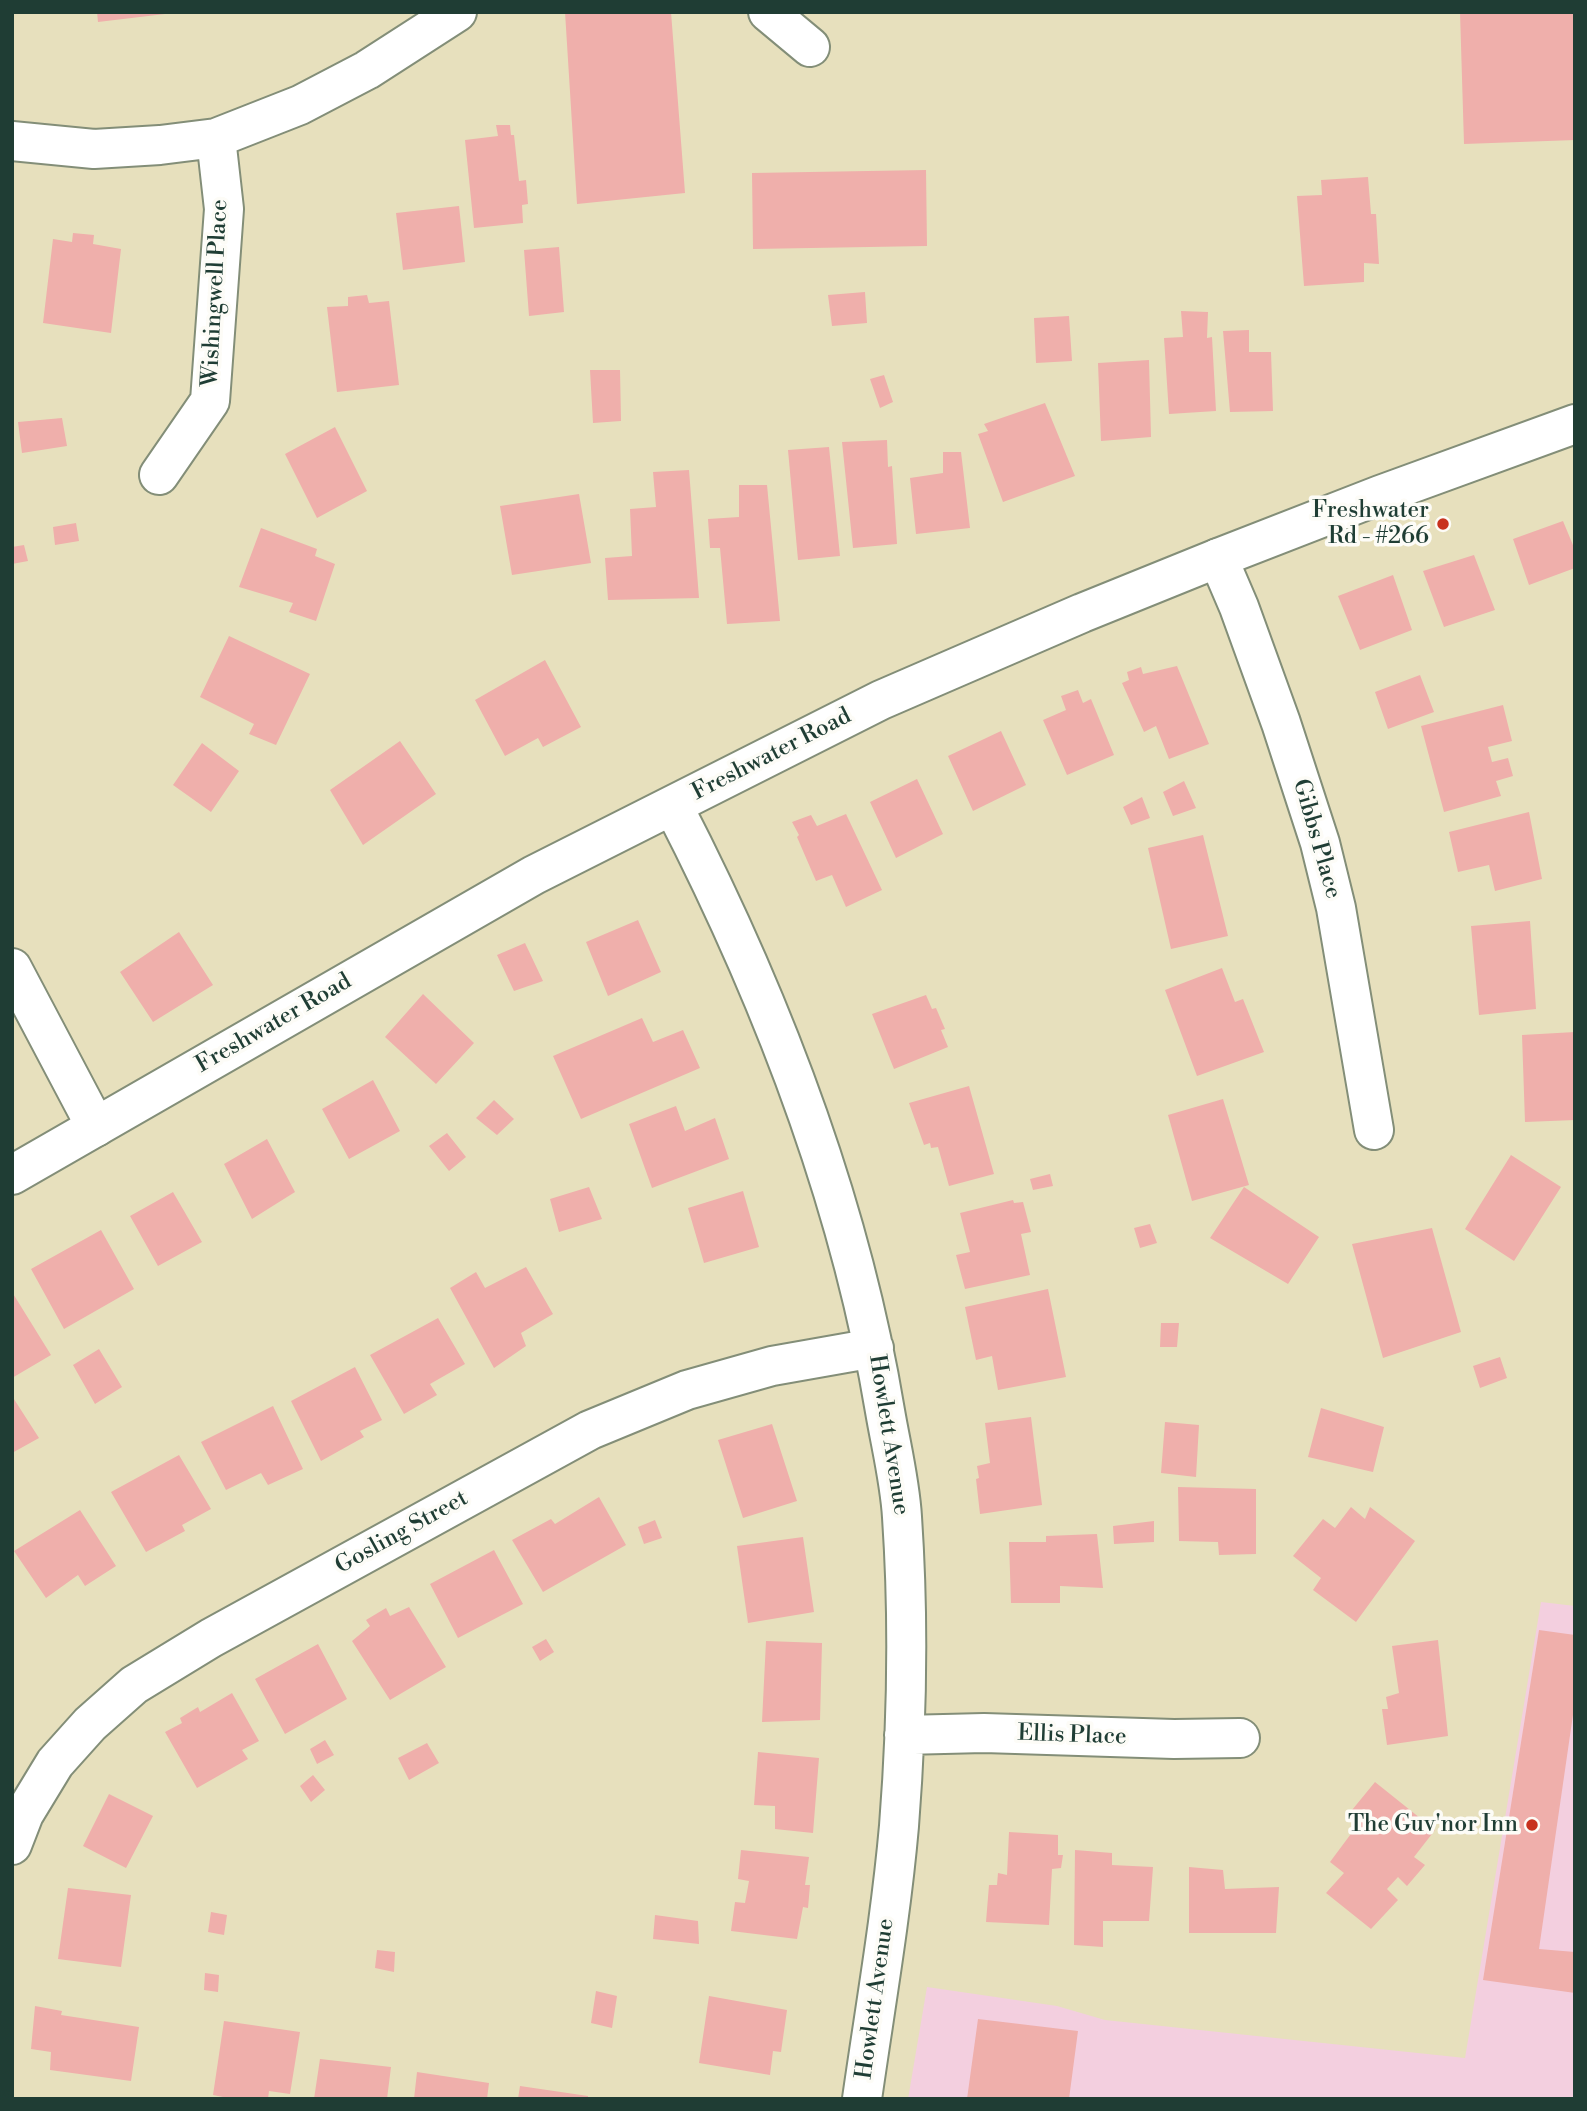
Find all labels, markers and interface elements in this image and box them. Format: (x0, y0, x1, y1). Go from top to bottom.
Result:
street label: Wishingwell Place (197, 199, 235, 387)
place label: Freshwater Rd - #266 (1312, 497, 1429, 551)
marker: Freshwater Rd - #266 (1435, 516, 1451, 532)
street label: Freshwater Road (688, 703, 856, 807)
street label: Gibbs Place (1286, 776, 1346, 902)
street label: Freshwater Road (191, 968, 357, 1080)
street label: Howlett Avenue (862, 1353, 914, 1517)
street label: Gosling Street (331, 1485, 473, 1581)
street label: Ellis Place (1017, 1720, 1127, 1752)
place label: The Guv'nor Inn (1348, 1811, 1518, 1839)
marker: The Guv'nor Inn (1524, 1817, 1540, 1833)
street label: Howlett Avenue (851, 1917, 901, 2081)

